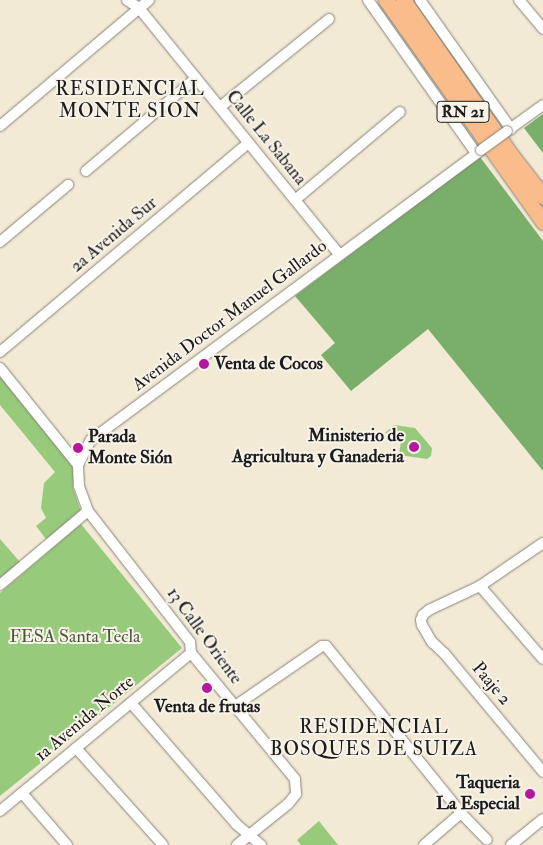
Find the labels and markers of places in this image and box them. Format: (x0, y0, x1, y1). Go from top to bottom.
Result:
place label: Venta de Cocos (214, 353, 323, 375)
marker: Venta de Cocos (198, 358, 210, 370)
place label: Ministerio de Agricultura y Ganaderia (232, 426, 404, 468)
place label: Parada Monte Sión (88, 427, 173, 469)
marker: Ministerio de Agricultura y Ganaderia (408, 441, 420, 453)
marker: Parada Monte Sión (72, 442, 84, 454)
marker: Venta de frutas (201, 682, 213, 694)
place label: Venta de frutas (154, 696, 260, 718)
place label: Taqueria La Especial (436, 773, 520, 816)
marker: Taqueria La Especial (524, 788, 536, 800)

